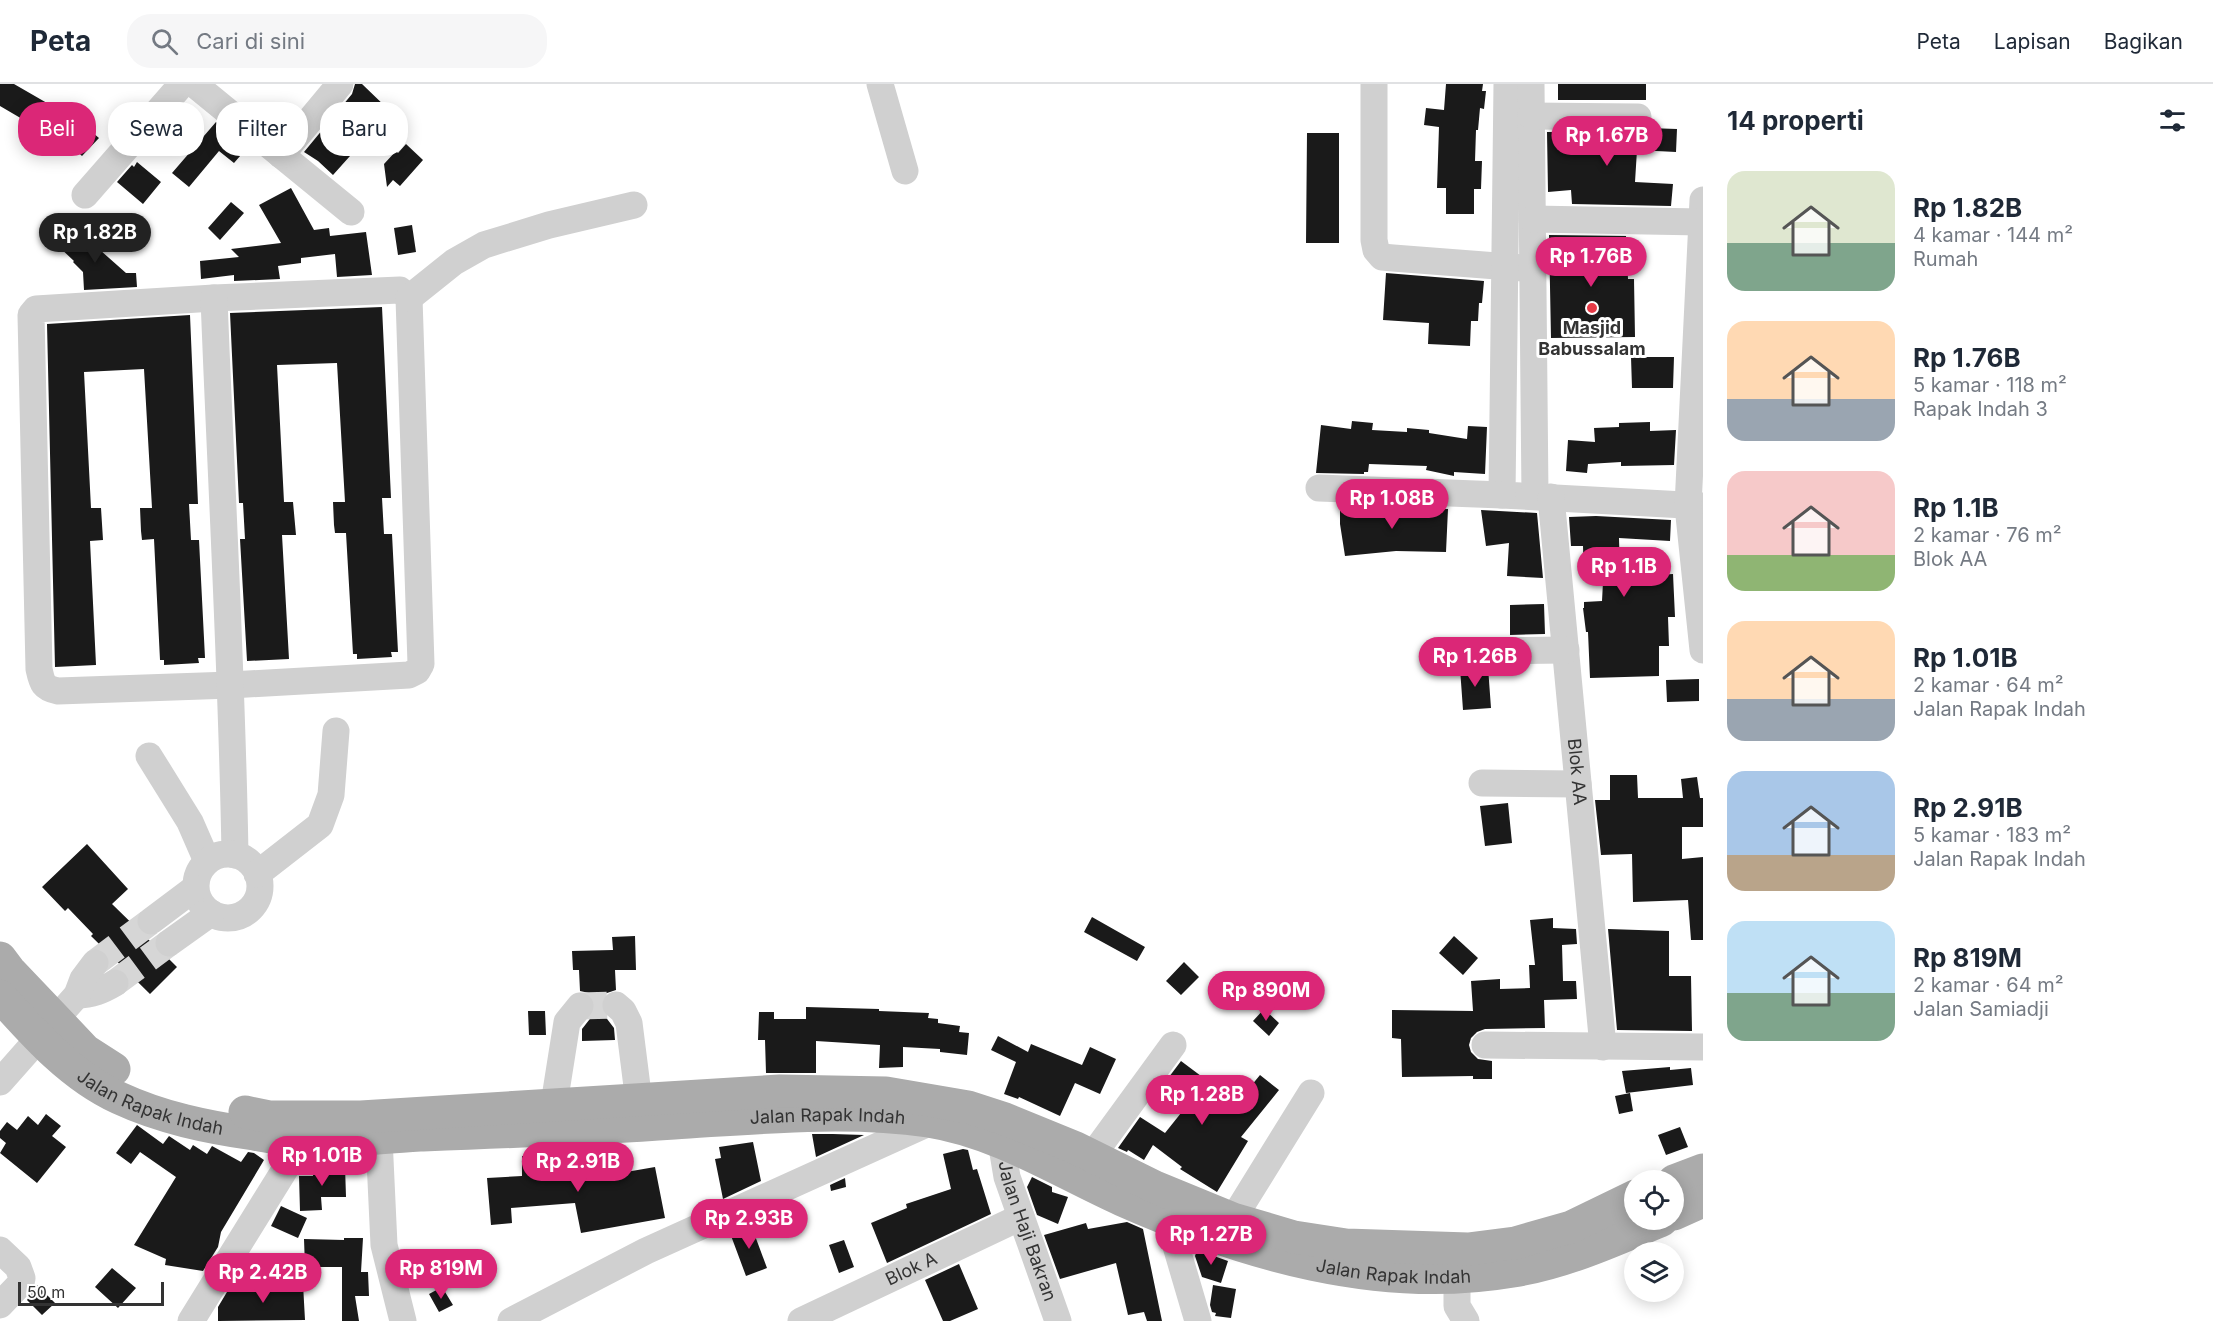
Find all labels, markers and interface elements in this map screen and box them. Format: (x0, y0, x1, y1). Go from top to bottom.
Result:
search box (127, 14, 547, 68)
text: Peta (30, 24, 91, 58)
icon: search (148, 25, 181, 58)
text: Cari di sini (196, 28, 305, 54)
text: Peta (1917, 29, 1961, 54)
text: Lapisan (1994, 29, 2071, 54)
text: Bagikan (2104, 29, 2183, 54)
chip: Beli (18, 102, 96, 156)
chip: Sewa (108, 102, 204, 156)
chip: Filter (216, 102, 308, 156)
chip: Baru (320, 102, 408, 156)
icon: filters (2156, 104, 2189, 137)
text: 14 properti (1727, 105, 1864, 136)
pin: Rp 1.67B (1545, 116, 1669, 167)
text: Rp 1.67B (1565, 123, 1649, 147)
text: Rp 1.82B (1913, 192, 2022, 223)
icon: home (1775, 195, 1847, 267)
pin: Rp 1.82B (33, 213, 157, 264)
text: Rp 1.82B (53, 220, 137, 244)
text: 4 kamar · 144 m² (1913, 223, 2073, 247)
pin: Rp 1.76B (1529, 237, 1653, 288)
text: Rp 1.76B (1550, 244, 1632, 268)
text: Rumah (1913, 247, 1978, 271)
marker: Masjid Babussalam (1585, 301, 1599, 315)
place label: Masjid Babussalam (1538, 317, 1646, 359)
text: Rp 1.76B (1913, 342, 2021, 373)
icon: home (1775, 345, 1847, 417)
text: 5 kamar · 118 m² (1913, 373, 2067, 397)
text: Rapak Indah 3 (1913, 397, 2048, 421)
pin: Rp 1.08B (1330, 479, 1454, 530)
text: Rp 1.08B (1350, 486, 1434, 510)
text: Rp 1.1B (1913, 492, 1999, 523)
icon: home (1775, 495, 1847, 567)
text: 2 kamar · 76 m² (1913, 523, 2062, 547)
pin: Rp 1.1B (1569, 547, 1679, 598)
text: Blok AA (1913, 547, 1987, 571)
text: Rp 1.1B (1591, 554, 1657, 578)
pin: Rp 1.26B (1413, 637, 1537, 688)
text: Rp 1.01B (1913, 642, 2018, 673)
text: Rp 1.26B (1433, 644, 1517, 668)
icon: home (1775, 645, 1847, 717)
text: 2 kamar · 64 m² (1913, 673, 2064, 697)
text: Jalan Rapak Indah (1913, 697, 2086, 721)
street label: Blok AA (1564, 737, 1591, 806)
text: Rp 2.91B (1913, 792, 2023, 823)
icon: home (1775, 795, 1847, 867)
text: 5 kamar · 183 m² (1913, 823, 2071, 847)
text: Jalan Rapak Indah (1913, 847, 2086, 871)
text: Rp 819M (1913, 942, 2022, 973)
icon: home (1775, 945, 1847, 1017)
pin: Rp 890M (1211, 971, 1321, 1022)
text: 2 kamar · 64 m² (1913, 973, 2064, 997)
text: Rp 890M (1222, 978, 1310, 1002)
text: Jalan Samiadji (1913, 997, 2049, 1021)
street label: Jalan Rapak Indah (73, 1065, 225, 1139)
pin: Rp 1.28B (1140, 1075, 1264, 1126)
text: Rp 1.28B (1160, 1082, 1244, 1106)
street label: Jalan Rapak Indah (749, 1104, 906, 1128)
pin: Rp 1.01B (260, 1136, 384, 1187)
pin: Rp 2.91B (516, 1142, 640, 1193)
text: Rp 1.01B (282, 1143, 362, 1167)
text: Rp 2.91B (536, 1149, 620, 1173)
street label: Jalan Haji Bakran (994, 1159, 1061, 1304)
map controls (1624, 1170, 1684, 1302)
button: locate (1624, 1170, 1684, 1230)
pin: Rp 2.93B (687, 1199, 811, 1250)
text: Rp 2.93B (705, 1206, 793, 1230)
pin: Rp 1.27B (1149, 1215, 1273, 1266)
text: Rp 1.27B (1169, 1222, 1253, 1246)
button: layers (1624, 1242, 1684, 1302)
street label: Blok A (882, 1247, 940, 1290)
pin: Rp 819M (386, 1249, 496, 1300)
pin: Rp 2.42B (201, 1253, 325, 1304)
street label: Jalan Rapak Indah (1314, 1254, 1472, 1288)
text: Rp 819M (399, 1256, 483, 1280)
text: Rp 2.42B (218, 1260, 308, 1284)
scale bar (18, 1279, 164, 1306)
text: 50 m (27, 1282, 65, 1302)

